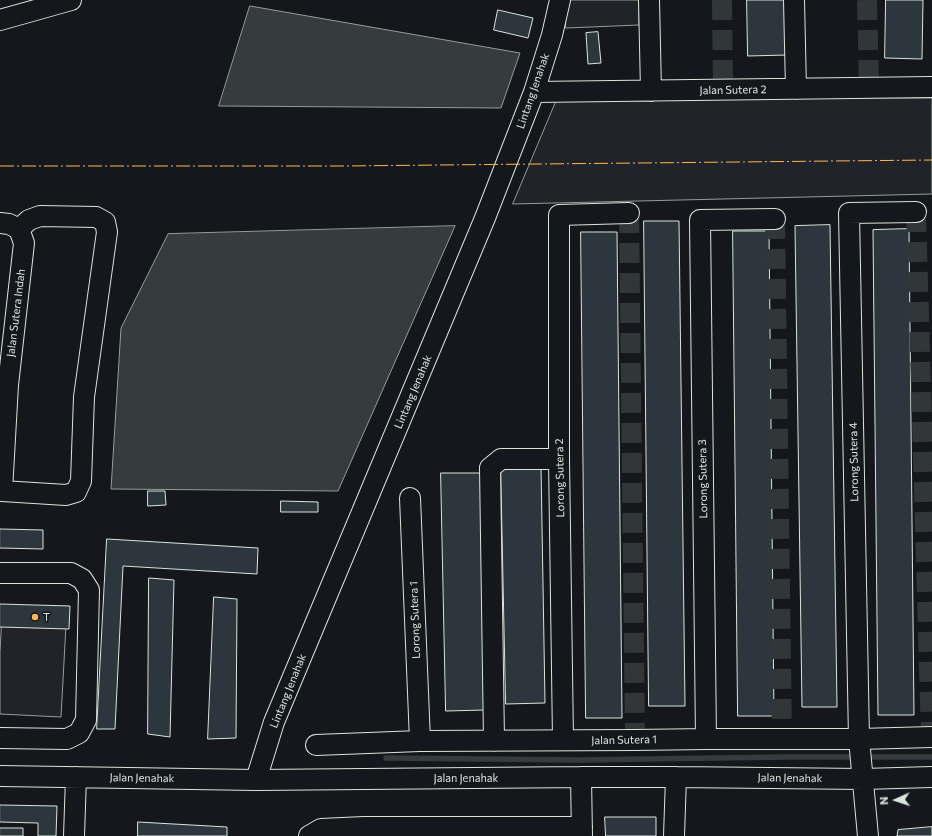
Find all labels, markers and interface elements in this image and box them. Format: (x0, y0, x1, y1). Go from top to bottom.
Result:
street label: Lintang Jenahak (514, 51, 552, 131)
street label: Jalan Sutera 2 (699, 83, 767, 97)
street label: Jalan Sutera Indah (4, 268, 28, 358)
street label: Lintang Jenahak (391, 353, 435, 431)
street label: Lorong Sutera 4 (847, 422, 861, 502)
street label: Lorong Sutera 2 (553, 438, 567, 518)
street label: Lorong Sutera 3 (696, 439, 710, 519)
street label: Lorong Sutera 1 (407, 581, 423, 659)
place label: T (43, 610, 50, 624)
marker: T (30, 612, 40, 622)
street label: Lintang Jenahak (267, 652, 309, 730)
street label: Jalan Sutera 1 (591, 733, 657, 747)
street label: Jalan Jenahak (109, 771, 175, 785)
street label: Jalan Jenahak (434, 771, 498, 785)
street label: Jalan Jenahak (757, 771, 823, 785)
north arrow (876, 780, 916, 820)
text: N (877, 796, 890, 805)

